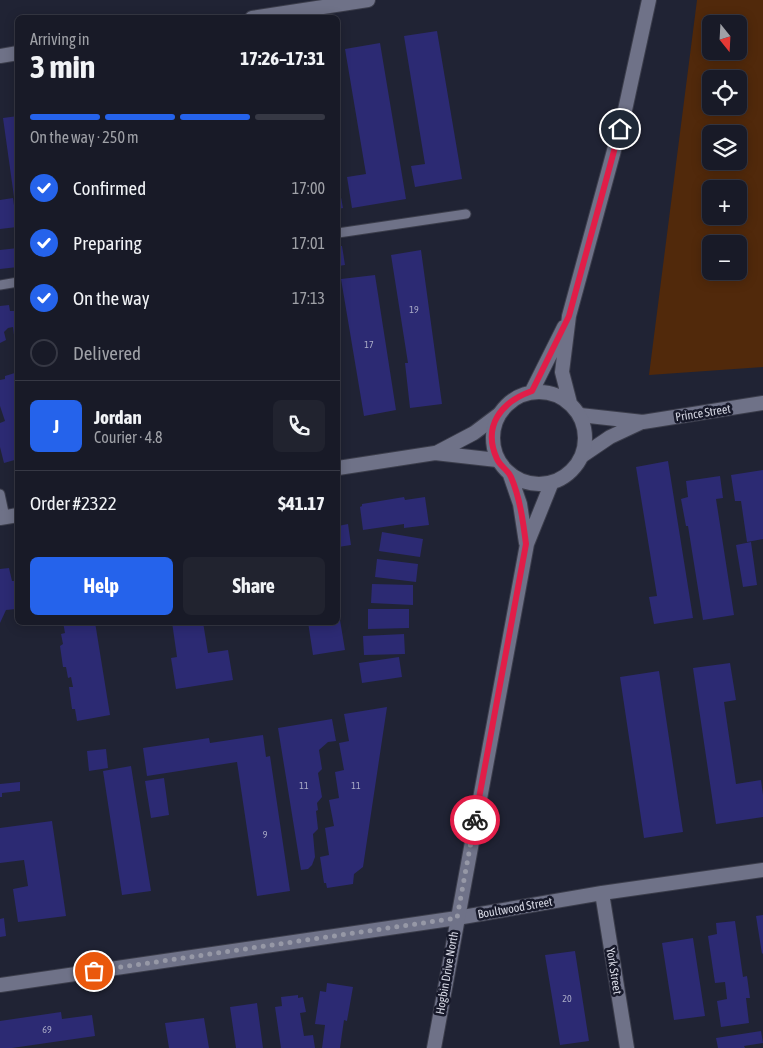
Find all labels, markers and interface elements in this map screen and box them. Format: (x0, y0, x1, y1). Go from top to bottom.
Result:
north arrow (702, 15, 748, 60)
map controls (702, 15, 747, 280)
text: Arriving in (30, 30, 90, 48)
text: 17:26–17:31 (240, 47, 325, 69)
text: 3 min (30, 48, 95, 85)
button: locate (702, 70, 747, 115)
pin (599, 108, 641, 150)
icon: home (606, 115, 634, 143)
button: layers (702, 125, 747, 170)
text: On the way · 250 m (30, 128, 139, 146)
icon: check (30, 174, 58, 202)
text: Confirmed (73, 177, 146, 199)
text: 17:00 (292, 179, 325, 197)
button: + (702, 180, 747, 225)
icon: check (30, 229, 58, 257)
text: Preparing (73, 232, 142, 254)
text: 17:01 (292, 234, 325, 252)
button: − (702, 235, 747, 280)
icon: check (30, 284, 58, 312)
text: On the way (73, 287, 150, 309)
text: 17:13 (292, 289, 325, 307)
house number: 19 (409, 304, 419, 315)
house number: 17 (364, 339, 374, 350)
text: Delivered (73, 342, 141, 364)
button: phone (273, 400, 325, 452)
street label: Prince Street (674, 402, 732, 424)
text: Jordan (94, 406, 142, 428)
text: J (53, 415, 59, 437)
text: Courier · 4.8 (94, 428, 163, 446)
text: Order #2322 (30, 492, 117, 514)
text: $41.17 (278, 492, 325, 514)
button: Help (30, 557, 173, 615)
button: Share (183, 557, 325, 615)
house number: 11 (299, 780, 309, 791)
house number: 11 (351, 780, 361, 791)
courier (450, 795, 500, 845)
icon: bike (461, 806, 489, 834)
house number: 9 (263, 829, 268, 840)
street label: Boultwood Street (476, 894, 554, 921)
street label: Hogbin Drive North (433, 930, 461, 1016)
street label: York Street (603, 947, 625, 996)
pin (73, 950, 115, 992)
icon: bag (80, 957, 108, 985)
house number: 20 (562, 993, 572, 1004)
house number: 69 (42, 1024, 52, 1035)

